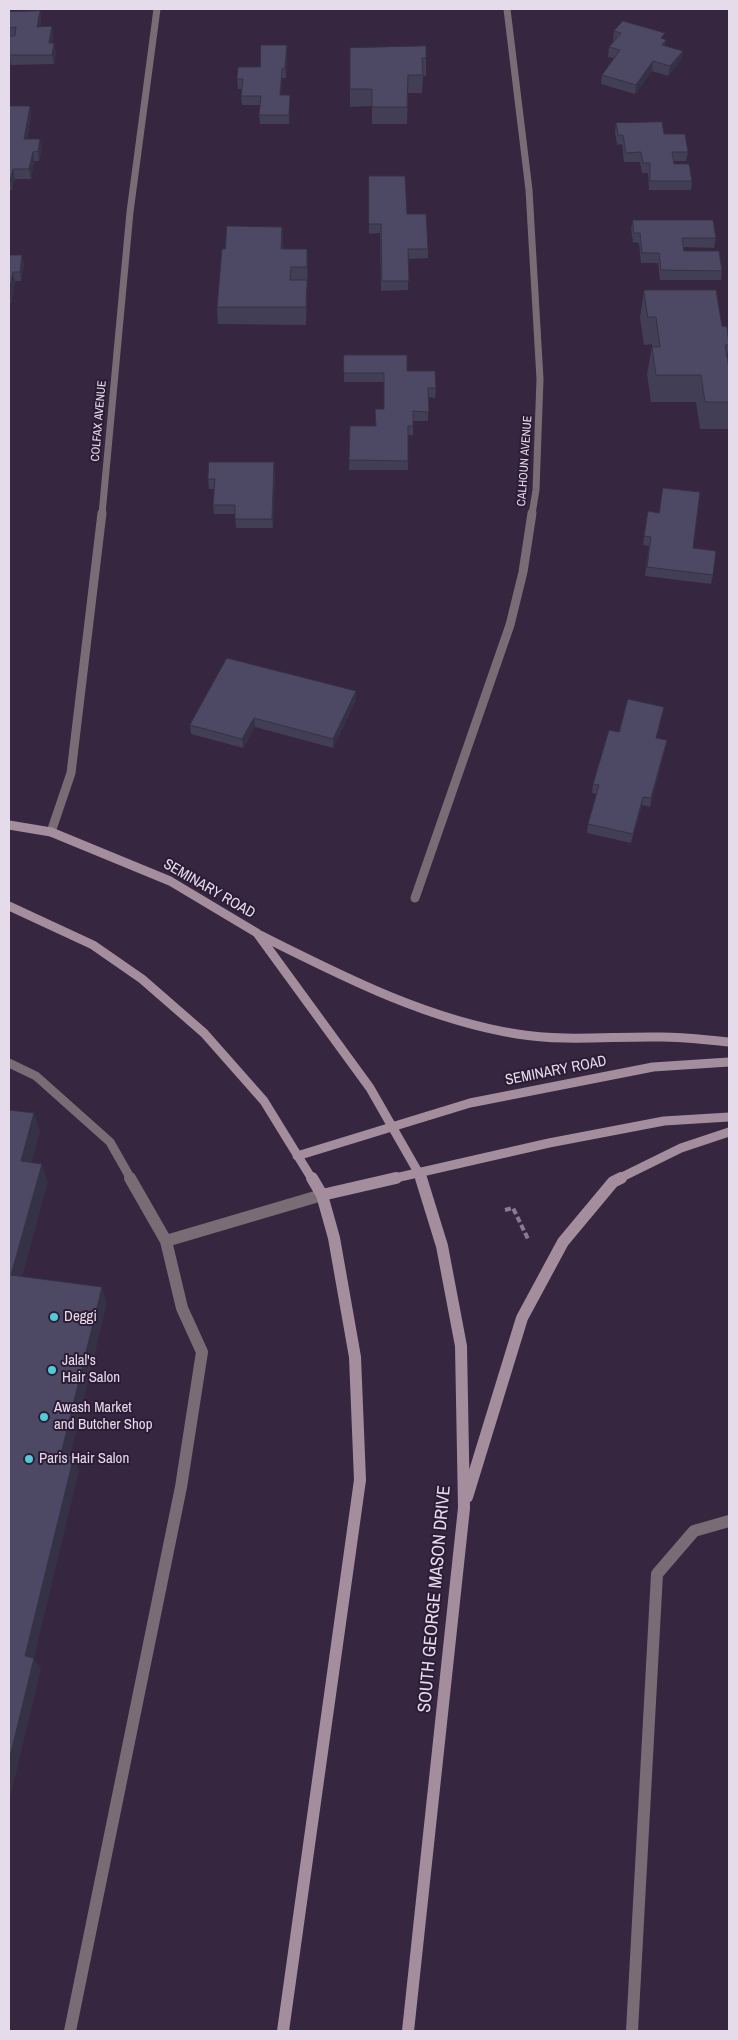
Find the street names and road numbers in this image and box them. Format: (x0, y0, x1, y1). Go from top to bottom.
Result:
street label: COLFAX AVENUE (88, 380, 110, 462)
street label: CALHOUN AVENUE (515, 415, 535, 507)
street label: SEMINARY ROAD (160, 855, 258, 923)
street label: SEMINARY ROAD (504, 1052, 608, 1090)
street label: SOUTH GEORGE MASON DRIVE (414, 1484, 456, 1714)

